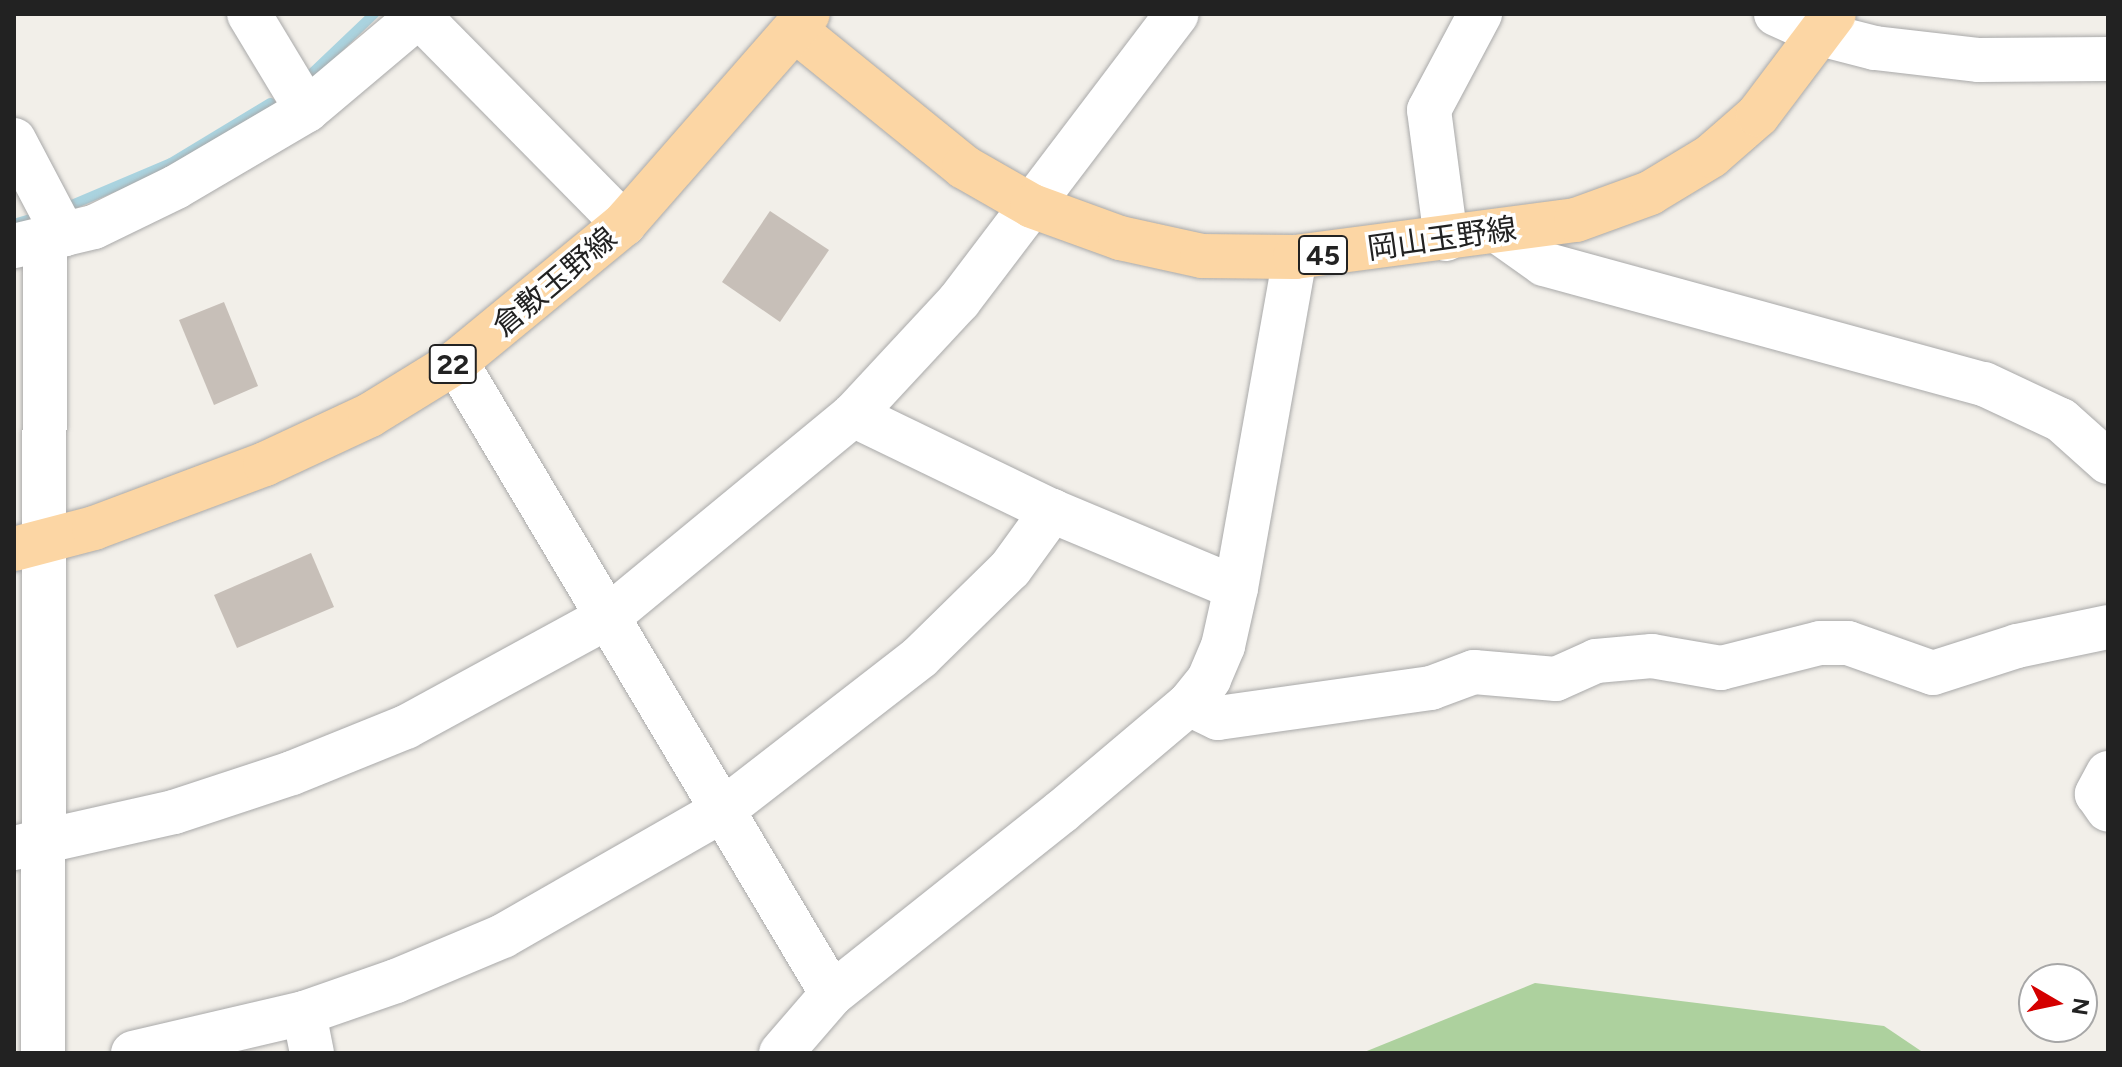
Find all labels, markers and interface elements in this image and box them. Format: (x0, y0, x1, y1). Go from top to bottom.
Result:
street label: 岡山玉野線 (1365, 211, 1519, 267)
street label: 倉敷玉野線 (486, 220, 624, 344)
road number: 45 (1297, 231, 1349, 279)
road number: 22 (427, 340, 479, 388)
north arrow (2018, 963, 2098, 1043)
text: N (2066, 996, 2095, 1017)

